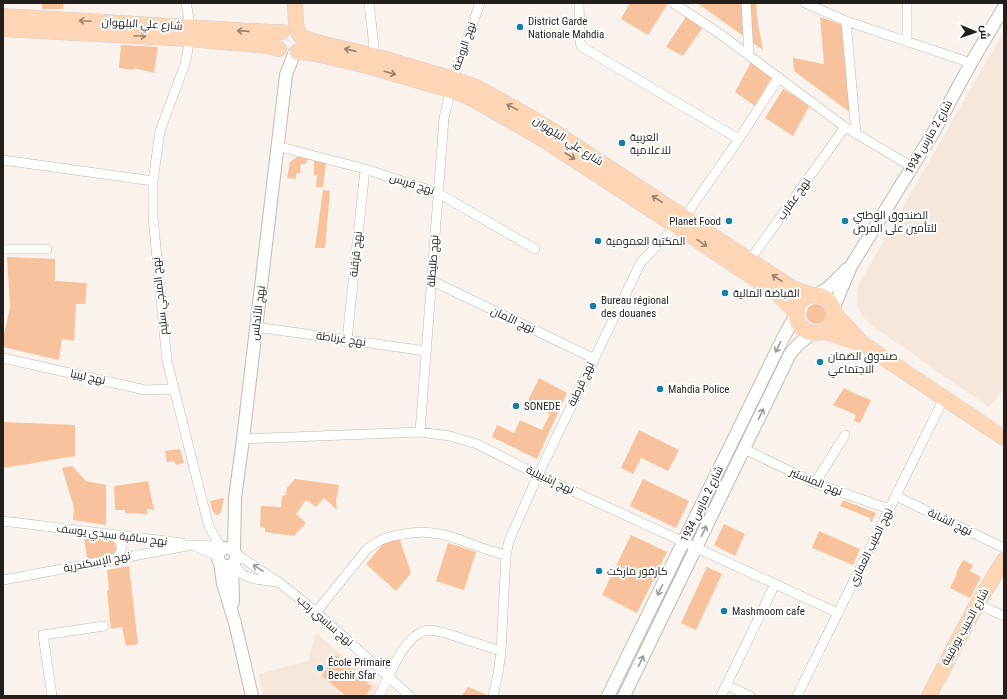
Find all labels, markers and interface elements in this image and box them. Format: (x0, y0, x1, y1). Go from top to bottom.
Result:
north arrow (955, 12, 995, 52)
street label: شارع علي البلهوان (101, 15, 183, 35)
place label: District Garde Nationale Mahdia (528, 15, 604, 41)
one-way arrow (79, 17, 92, 24)
street label: نهج الروضة (450, 20, 479, 72)
marker: District Garde Nationale Mahdia (515, 22, 525, 32)
text: ش (978, 25, 991, 40)
one-way arrow (237, 27, 250, 34)
one-way arrow (133, 33, 146, 40)
one-way arrow (344, 46, 357, 54)
one-way arrow (383, 70, 396, 77)
street label: شارع 2 مارس 1934 (903, 98, 956, 177)
one-way arrow (506, 102, 518, 110)
street label: شارع علي البلهوان (529, 114, 605, 170)
place label: العربية للاعلامية (630, 131, 671, 157)
marker: العربية للاعلامية (617, 138, 627, 148)
one-way arrow (564, 152, 575, 160)
street label: نهج قربس (388, 171, 436, 198)
street label: نهج عقارب (775, 176, 814, 223)
one-way arrow (651, 195, 662, 203)
place label: الصندوق الوطني للتأمين على المرض (853, 209, 937, 235)
place label: Planet Food (669, 215, 721, 228)
marker: Planet Food (724, 216, 734, 226)
marker: الصندوق الوطني للتأمين على المرض (840, 216, 850, 226)
street label: نهج قرقنة (347, 230, 366, 278)
street label: نهج طليطلة (425, 234, 442, 288)
place label: المكتبة العمومية (606, 235, 685, 248)
marker: المكتبة العمومية (593, 236, 603, 246)
one-way arrow (696, 239, 707, 248)
street label: نهج المنجي سليم (149, 256, 173, 336)
one-way arrow (772, 274, 783, 282)
street label: نهج الأندلس (248, 285, 269, 341)
place label: القباضة المالية (733, 287, 800, 300)
marker: القباضة المالية (720, 288, 730, 298)
place label: Bureau régional des douanes (601, 294, 669, 320)
marker: Bureau régional des douanes (588, 301, 598, 311)
street label: نهج الأمان (488, 304, 537, 337)
street label: نهج غرناطة (315, 329, 367, 350)
one-way arrow (774, 341, 781, 353)
place label: صندوق الضمان الاجتماعي (828, 350, 898, 378)
marker: صندوق الضمان الاجتماعي (815, 357, 825, 367)
street label: نهج قرطبة (565, 360, 598, 409)
street label: نهج ليبيا (69, 367, 107, 388)
place label: Mahdia Police (668, 383, 730, 396)
marker: Mahdia Police (655, 384, 665, 394)
place label: SONEDE (524, 400, 561, 413)
marker: SONEDE (511, 401, 521, 411)
one-way arrow (758, 409, 765, 421)
street label: نهج إشبيلية (524, 463, 576, 498)
street label: شارع 2 مارس 1934 (678, 464, 727, 544)
street label: نهج المنستير (787, 465, 844, 499)
street label: نهج الطيب العماري (847, 506, 897, 589)
street label: نهج الشابة (925, 506, 974, 539)
street label: نهج ساقية سيدي يوسف (56, 522, 168, 550)
one-way arrow (701, 526, 708, 538)
street label: نهج الإسكندرية (62, 549, 132, 576)
one-way arrow (253, 564, 264, 572)
place label: كارفور ماركت (607, 565, 668, 578)
marker: كارفور ماركت (594, 566, 604, 576)
one-way arrow (656, 583, 663, 595)
street label: شارع الحبيب بورقيبة (938, 586, 992, 668)
street label: نهج ساسي رجب (294, 593, 356, 650)
place label: Mashmoom cafe (732, 605, 805, 618)
marker: Mashmoom cafe (719, 606, 729, 616)
one-way arrow (638, 655, 645, 667)
place label: École Primaire Bechir Sfar (328, 656, 391, 682)
marker: École Primaire Bechir Sfar (315, 663, 325, 673)

